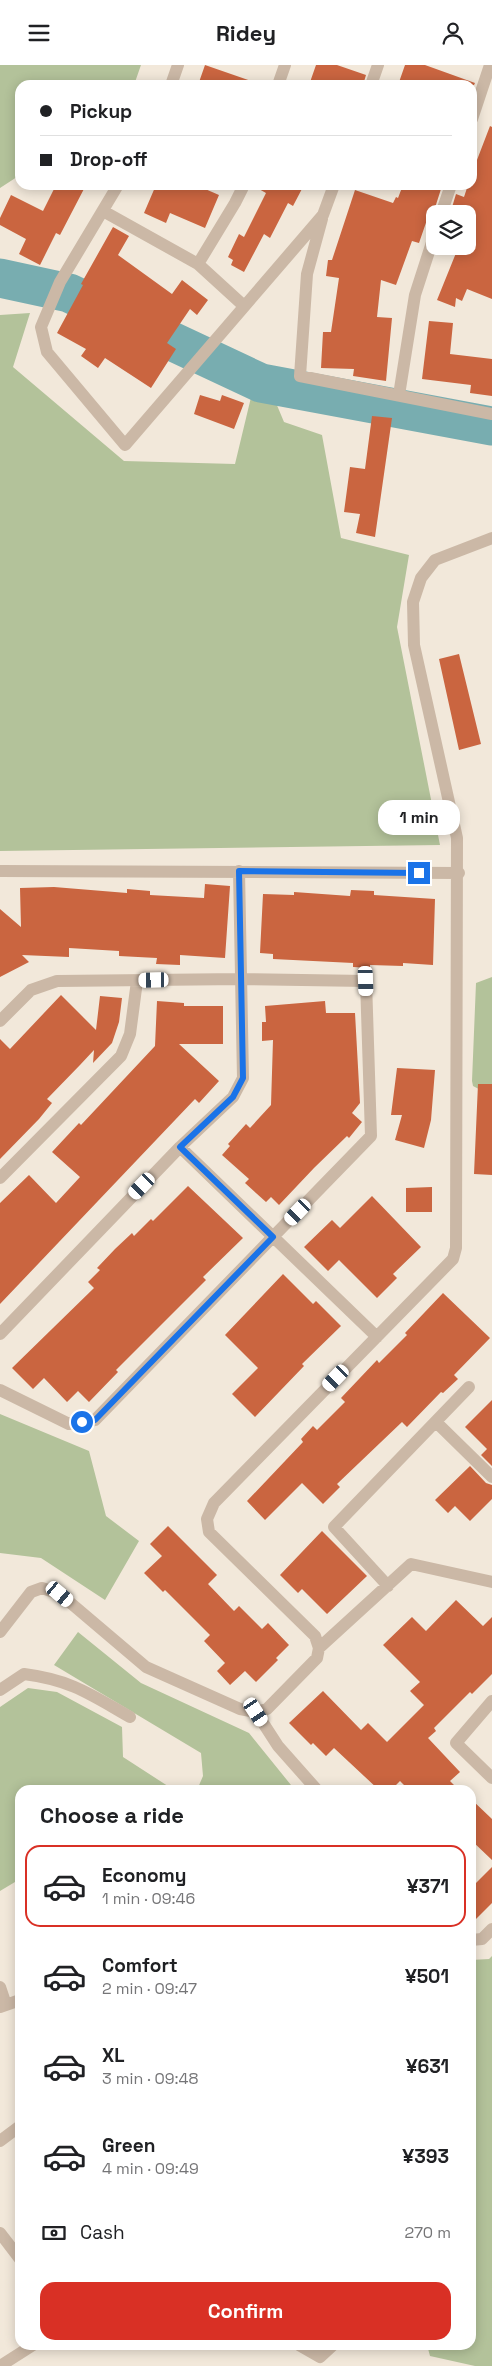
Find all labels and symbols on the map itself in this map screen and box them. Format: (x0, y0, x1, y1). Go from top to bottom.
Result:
callout: 1 min (378, 801, 460, 835)
route end (408, 862, 430, 884)
car (357, 966, 374, 996)
car (138, 972, 169, 988)
car (126, 1170, 157, 1202)
car (282, 1196, 313, 1228)
car (320, 1362, 351, 1394)
route start (71, 1411, 93, 1433)
car (43, 1579, 76, 1609)
car (241, 1695, 270, 1729)

